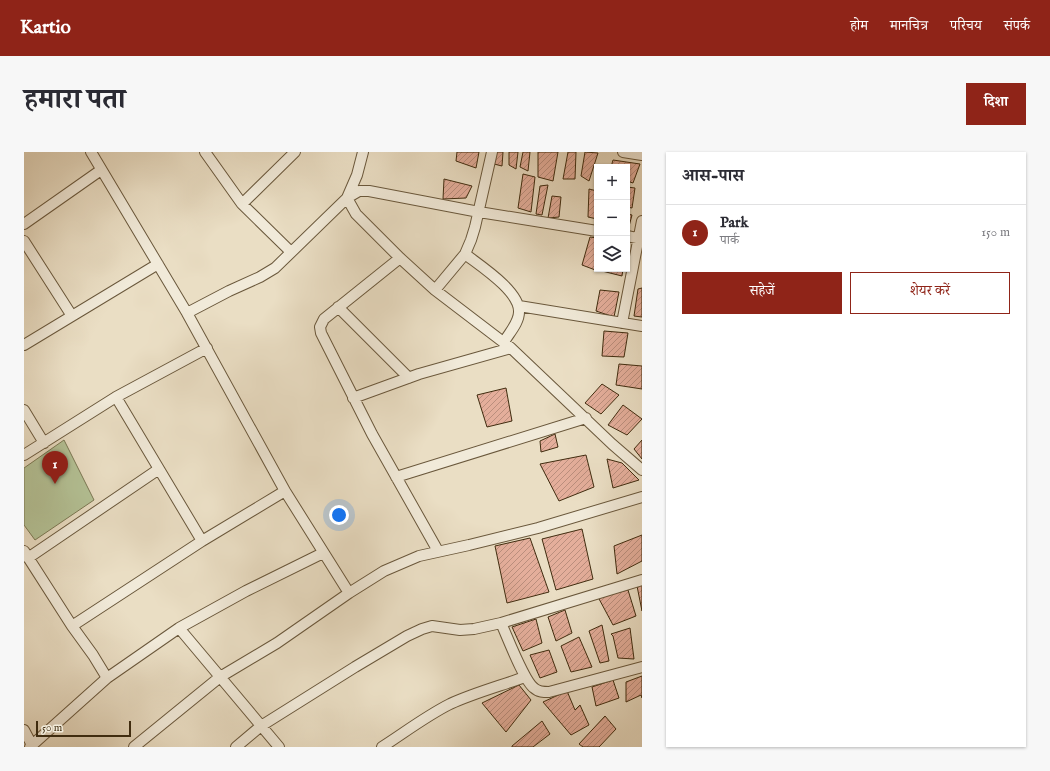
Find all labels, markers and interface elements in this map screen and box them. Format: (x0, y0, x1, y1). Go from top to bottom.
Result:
text: Kartio (20, 16, 71, 40)
text: होम (850, 17, 868, 35)
text: मानचित्र (890, 17, 928, 35)
text: परिचय (950, 17, 982, 35)
text: संपर्क (1004, 17, 1030, 35)
text: हमारा पता (24, 83, 125, 118)
button: दिशा (966, 83, 1026, 125)
map controls (594, 164, 630, 272)
button: + (594, 164, 630, 200)
text: आस-पास (682, 166, 744, 187)
button: − (594, 200, 630, 236)
text: Park (720, 213, 749, 232)
text: 1 (693, 224, 697, 241)
text: 150 m (981, 224, 1010, 241)
text: पार्क (720, 232, 739, 249)
button: layers (594, 236, 630, 272)
button: सहेजें (682, 272, 842, 314)
button: शेयर करें (850, 272, 1010, 314)
pin: 1 (42, 451, 68, 484)
your location (329, 505, 349, 525)
scale bar (36, 719, 131, 738)
text: 50 m (42, 721, 62, 735)

